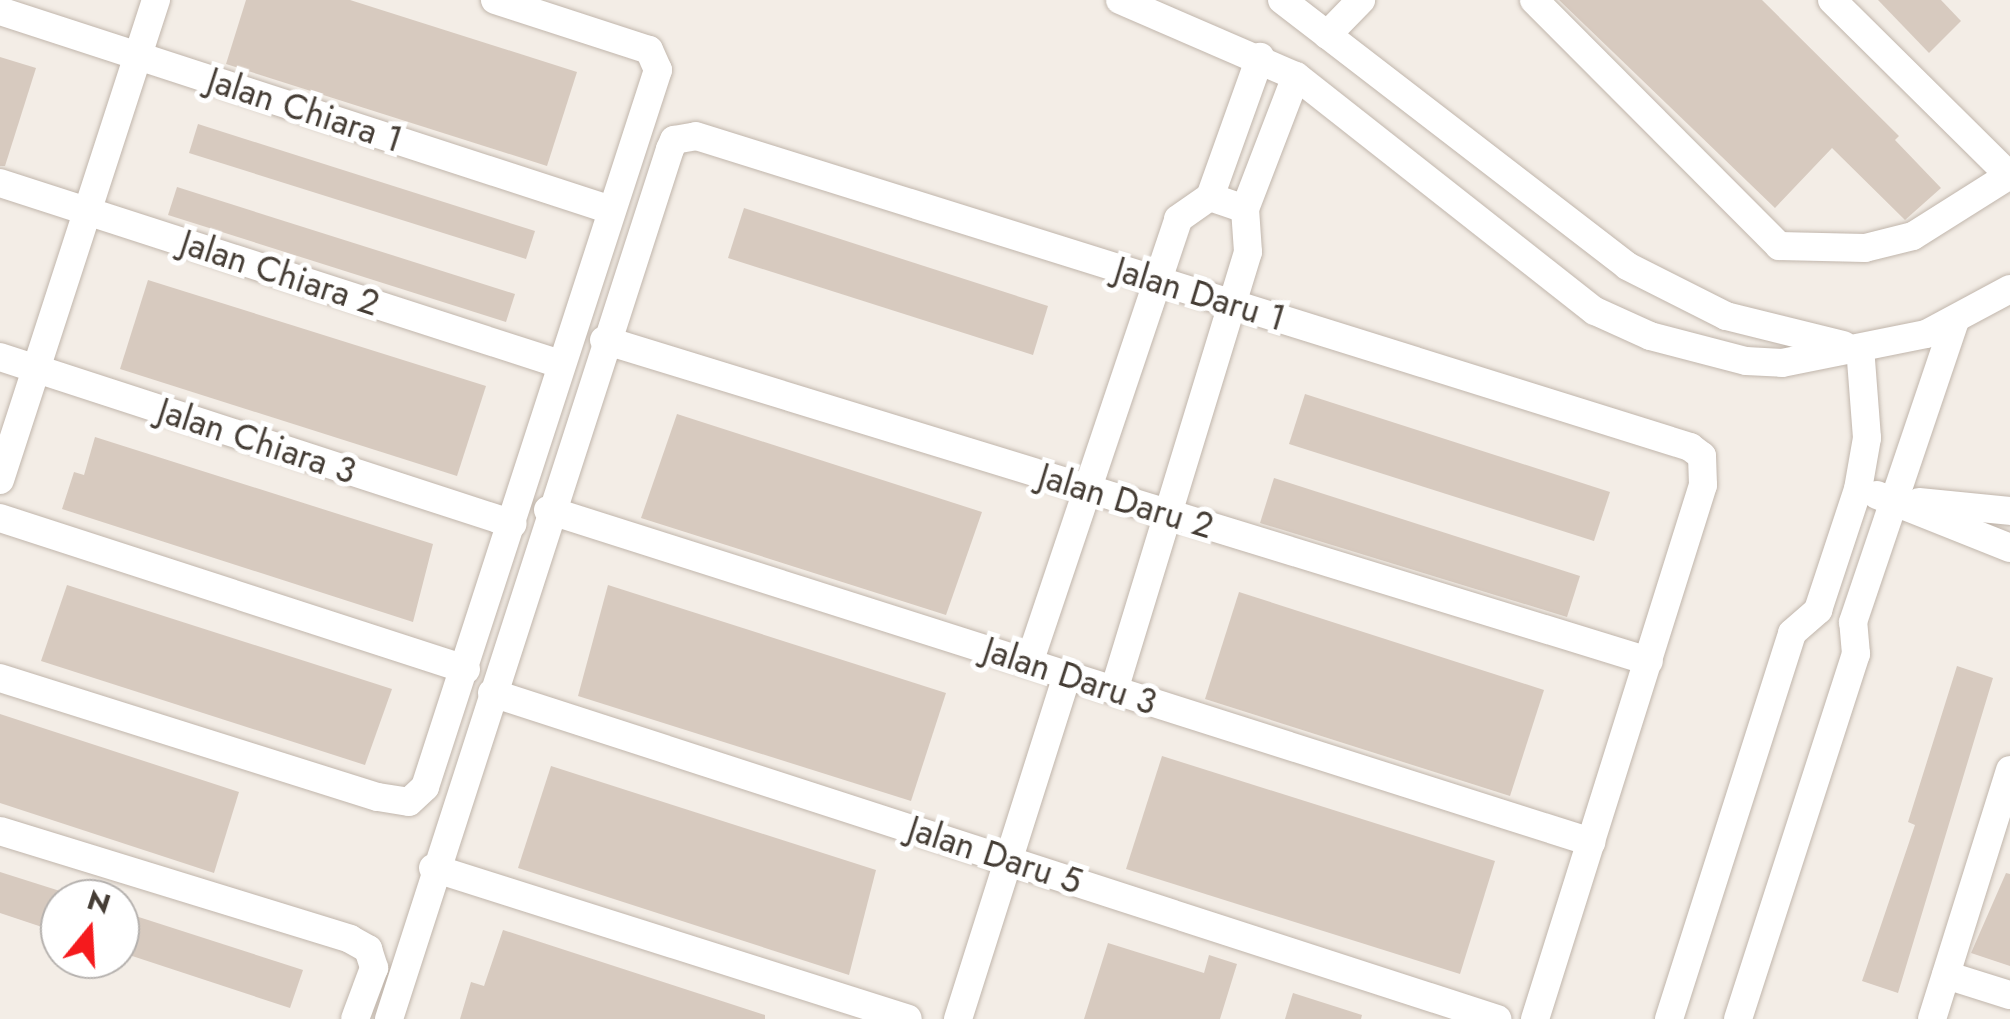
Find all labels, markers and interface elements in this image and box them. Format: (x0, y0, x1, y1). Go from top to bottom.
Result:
street label: Jalan Chiara 1 (202, 59, 408, 161)
street label: Jalan Chiara 2 (175, 221, 385, 325)
street label: Jalan Daru 1 (1110, 248, 1290, 340)
street label: Jalan Chiara 3 (153, 389, 361, 493)
street label: Jalan Daru 2 (1034, 455, 1218, 547)
street label: Jalan Daru 3 (978, 628, 1162, 724)
street label: Jalan Daru 5 (903, 807, 1087, 903)
north arrow (40, 879, 140, 979)
text: N (82, 879, 116, 925)

